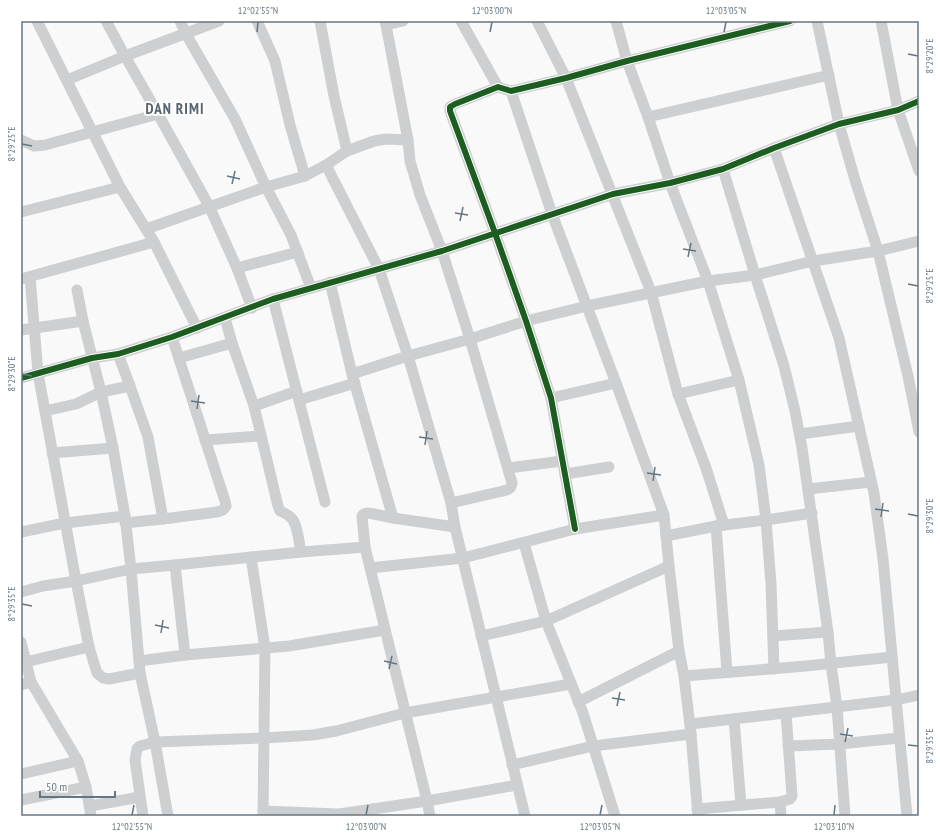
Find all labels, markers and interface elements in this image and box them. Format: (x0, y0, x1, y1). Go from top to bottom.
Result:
text: 12°02'55"N (238, 4, 278, 17)
text: 12°03'00"N (472, 4, 512, 17)
text: 12°03'05"N (706, 4, 746, 17)
text: 8°29'20"E (923, 39, 936, 73)
district label: DAN RIMI (146, 99, 204, 118)
text: 8°29'25"E (5, 127, 18, 161)
text: 8°29'25"E (923, 269, 936, 303)
text: 8°29'30"E (5, 357, 18, 391)
text: 8°29'30"E (923, 499, 936, 533)
text: 8°29'35"E (5, 587, 18, 621)
text: 8°29'35"E (923, 729, 936, 763)
scale bar (40, 773, 115, 799)
text: 50 m (46, 779, 67, 794)
text: 12°02'55"N (112, 820, 152, 833)
text: 12°03'00"N (346, 820, 386, 833)
text: 12°03'05"N (580, 820, 620, 833)
text: 12°03'10"N (814, 820, 854, 833)

